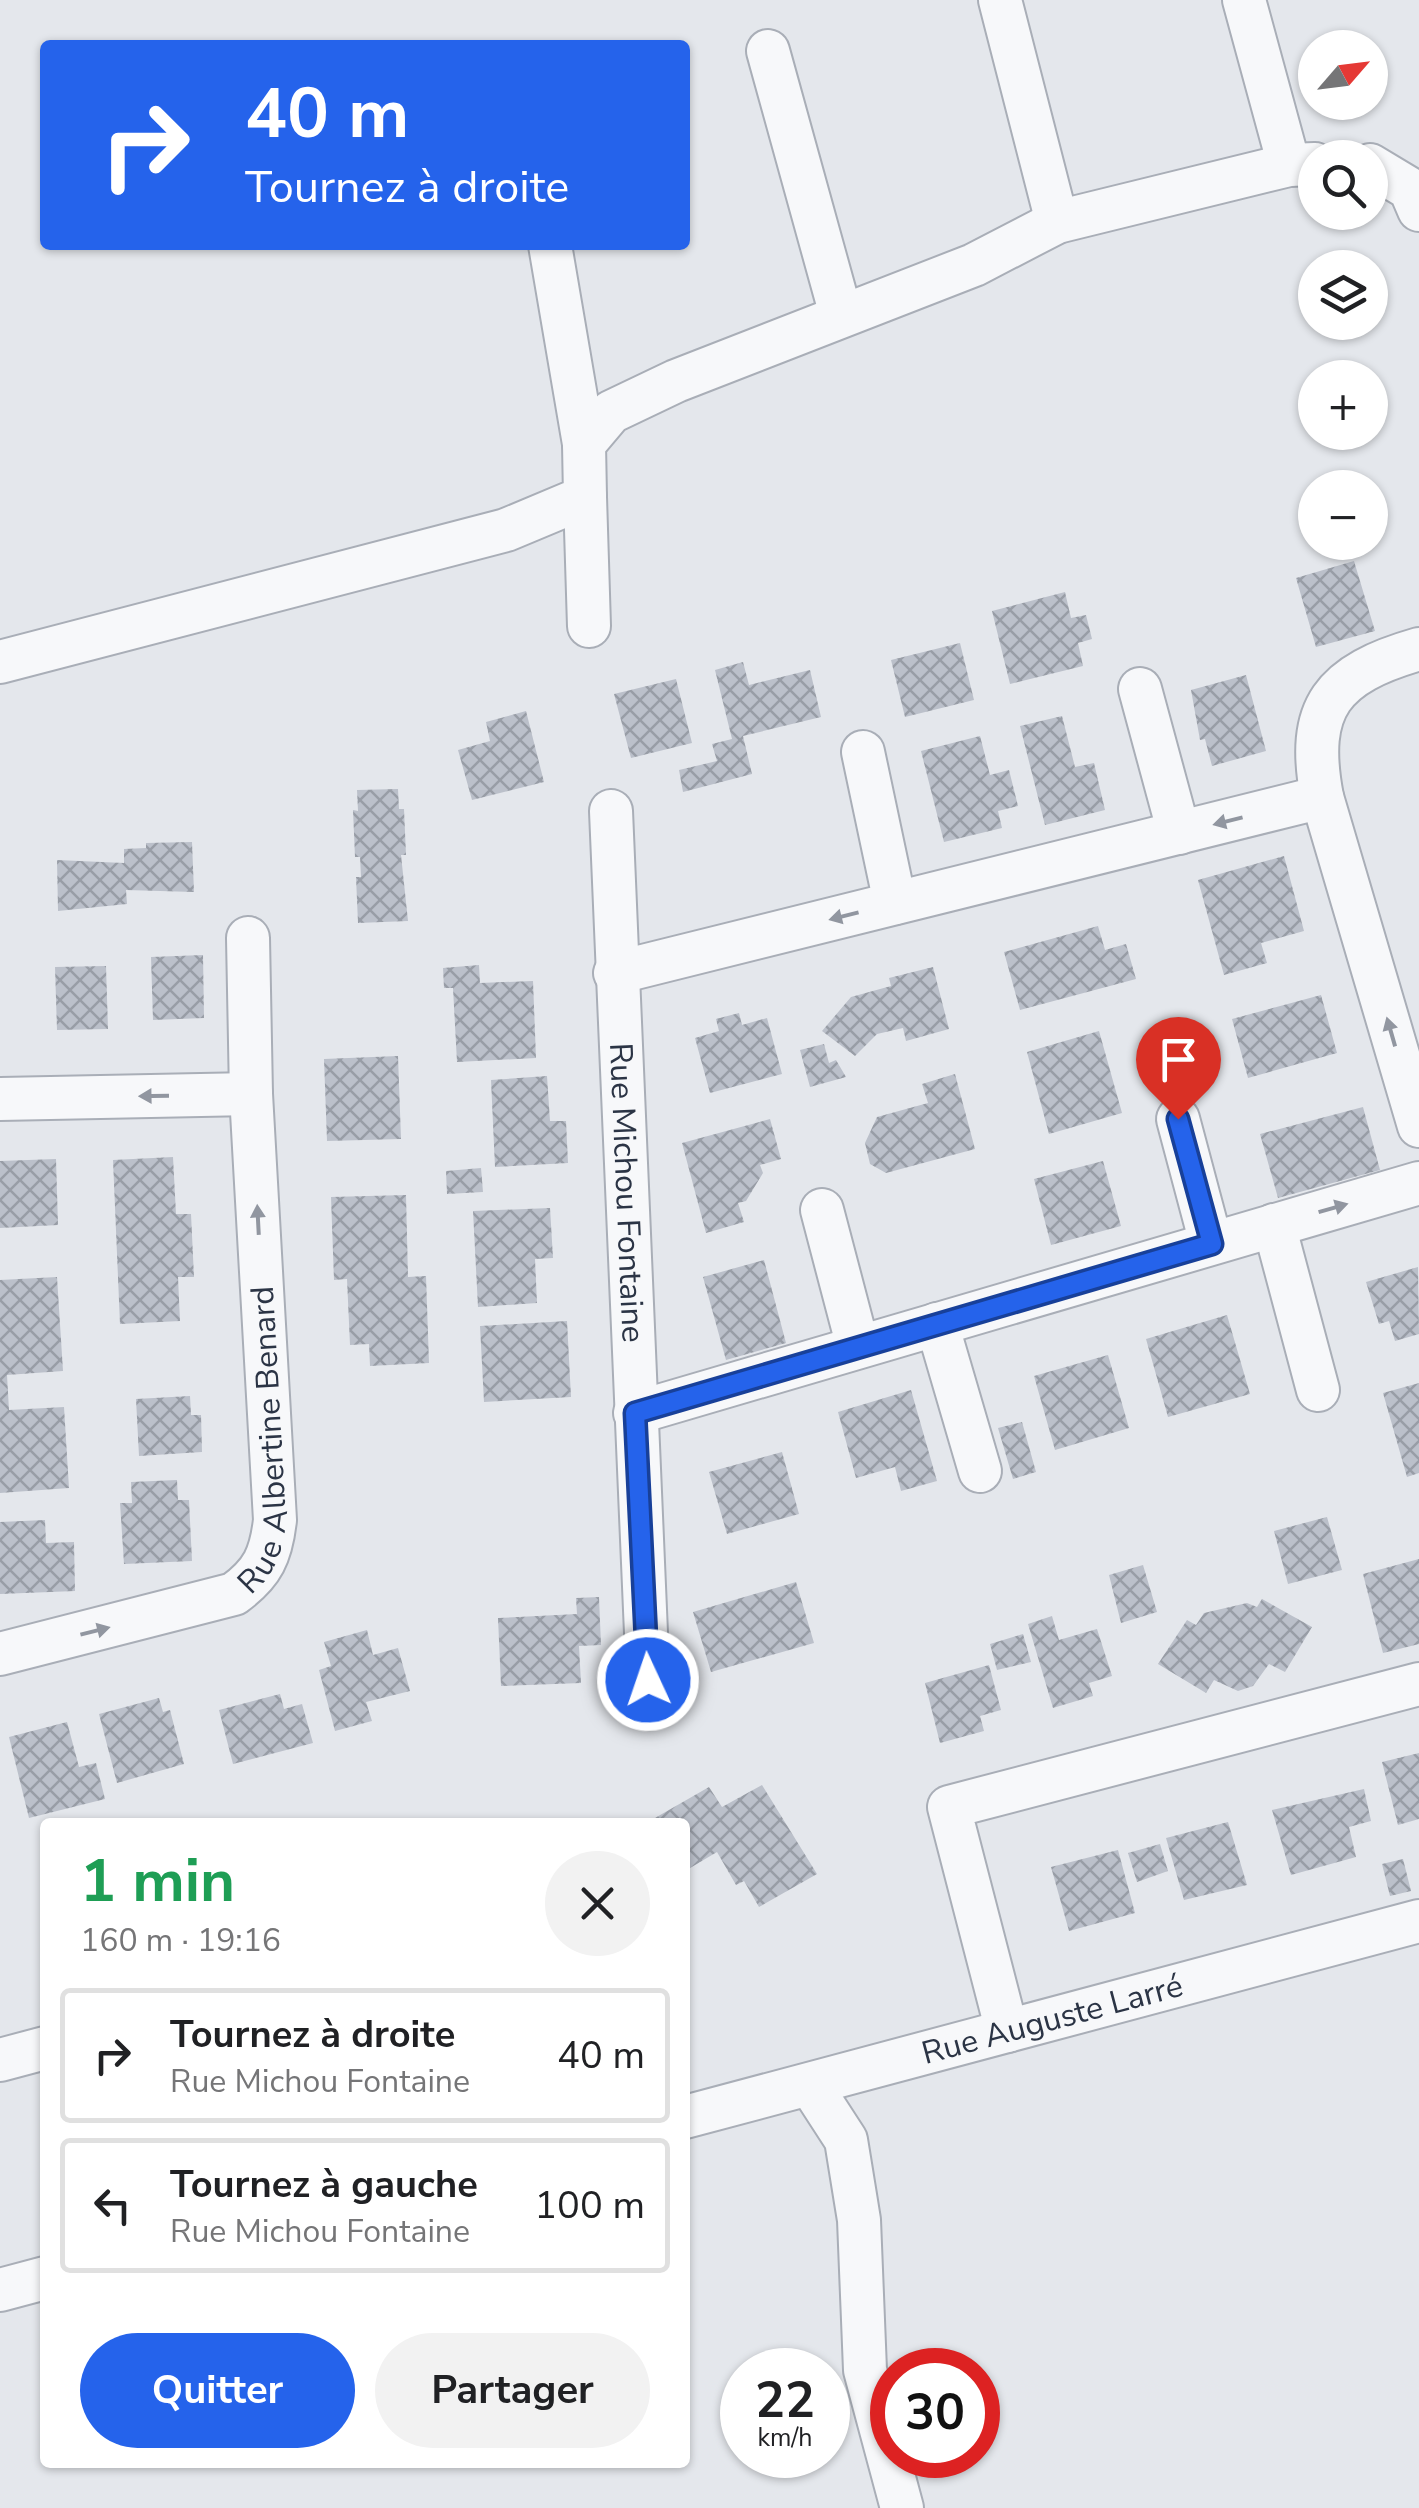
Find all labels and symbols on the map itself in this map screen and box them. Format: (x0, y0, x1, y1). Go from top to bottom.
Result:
north arrow (1298, 30, 1388, 120)
one-way arrow (1212, 814, 1243, 829)
one-way arrow (828, 909, 859, 924)
pin (1136, 1017, 1221, 1120)
one-way arrow (1383, 1017, 1399, 1048)
street label: Rue Michou Fontaine (599, 1042, 655, 1344)
one-way arrow (137, 1088, 169, 1104)
one-way arrow (1318, 1200, 1349, 1215)
one-way arrow (250, 1203, 266, 1235)
street label: Rue Albertine Benard (228, 1285, 298, 1603)
one-way arrow (80, 1623, 111, 1638)
position arrow (596, 1628, 700, 1732)
street label: Rue Auguste Larré (917, 1964, 1187, 2074)
speed limit sign: 30 (870, 2348, 1000, 2478)

